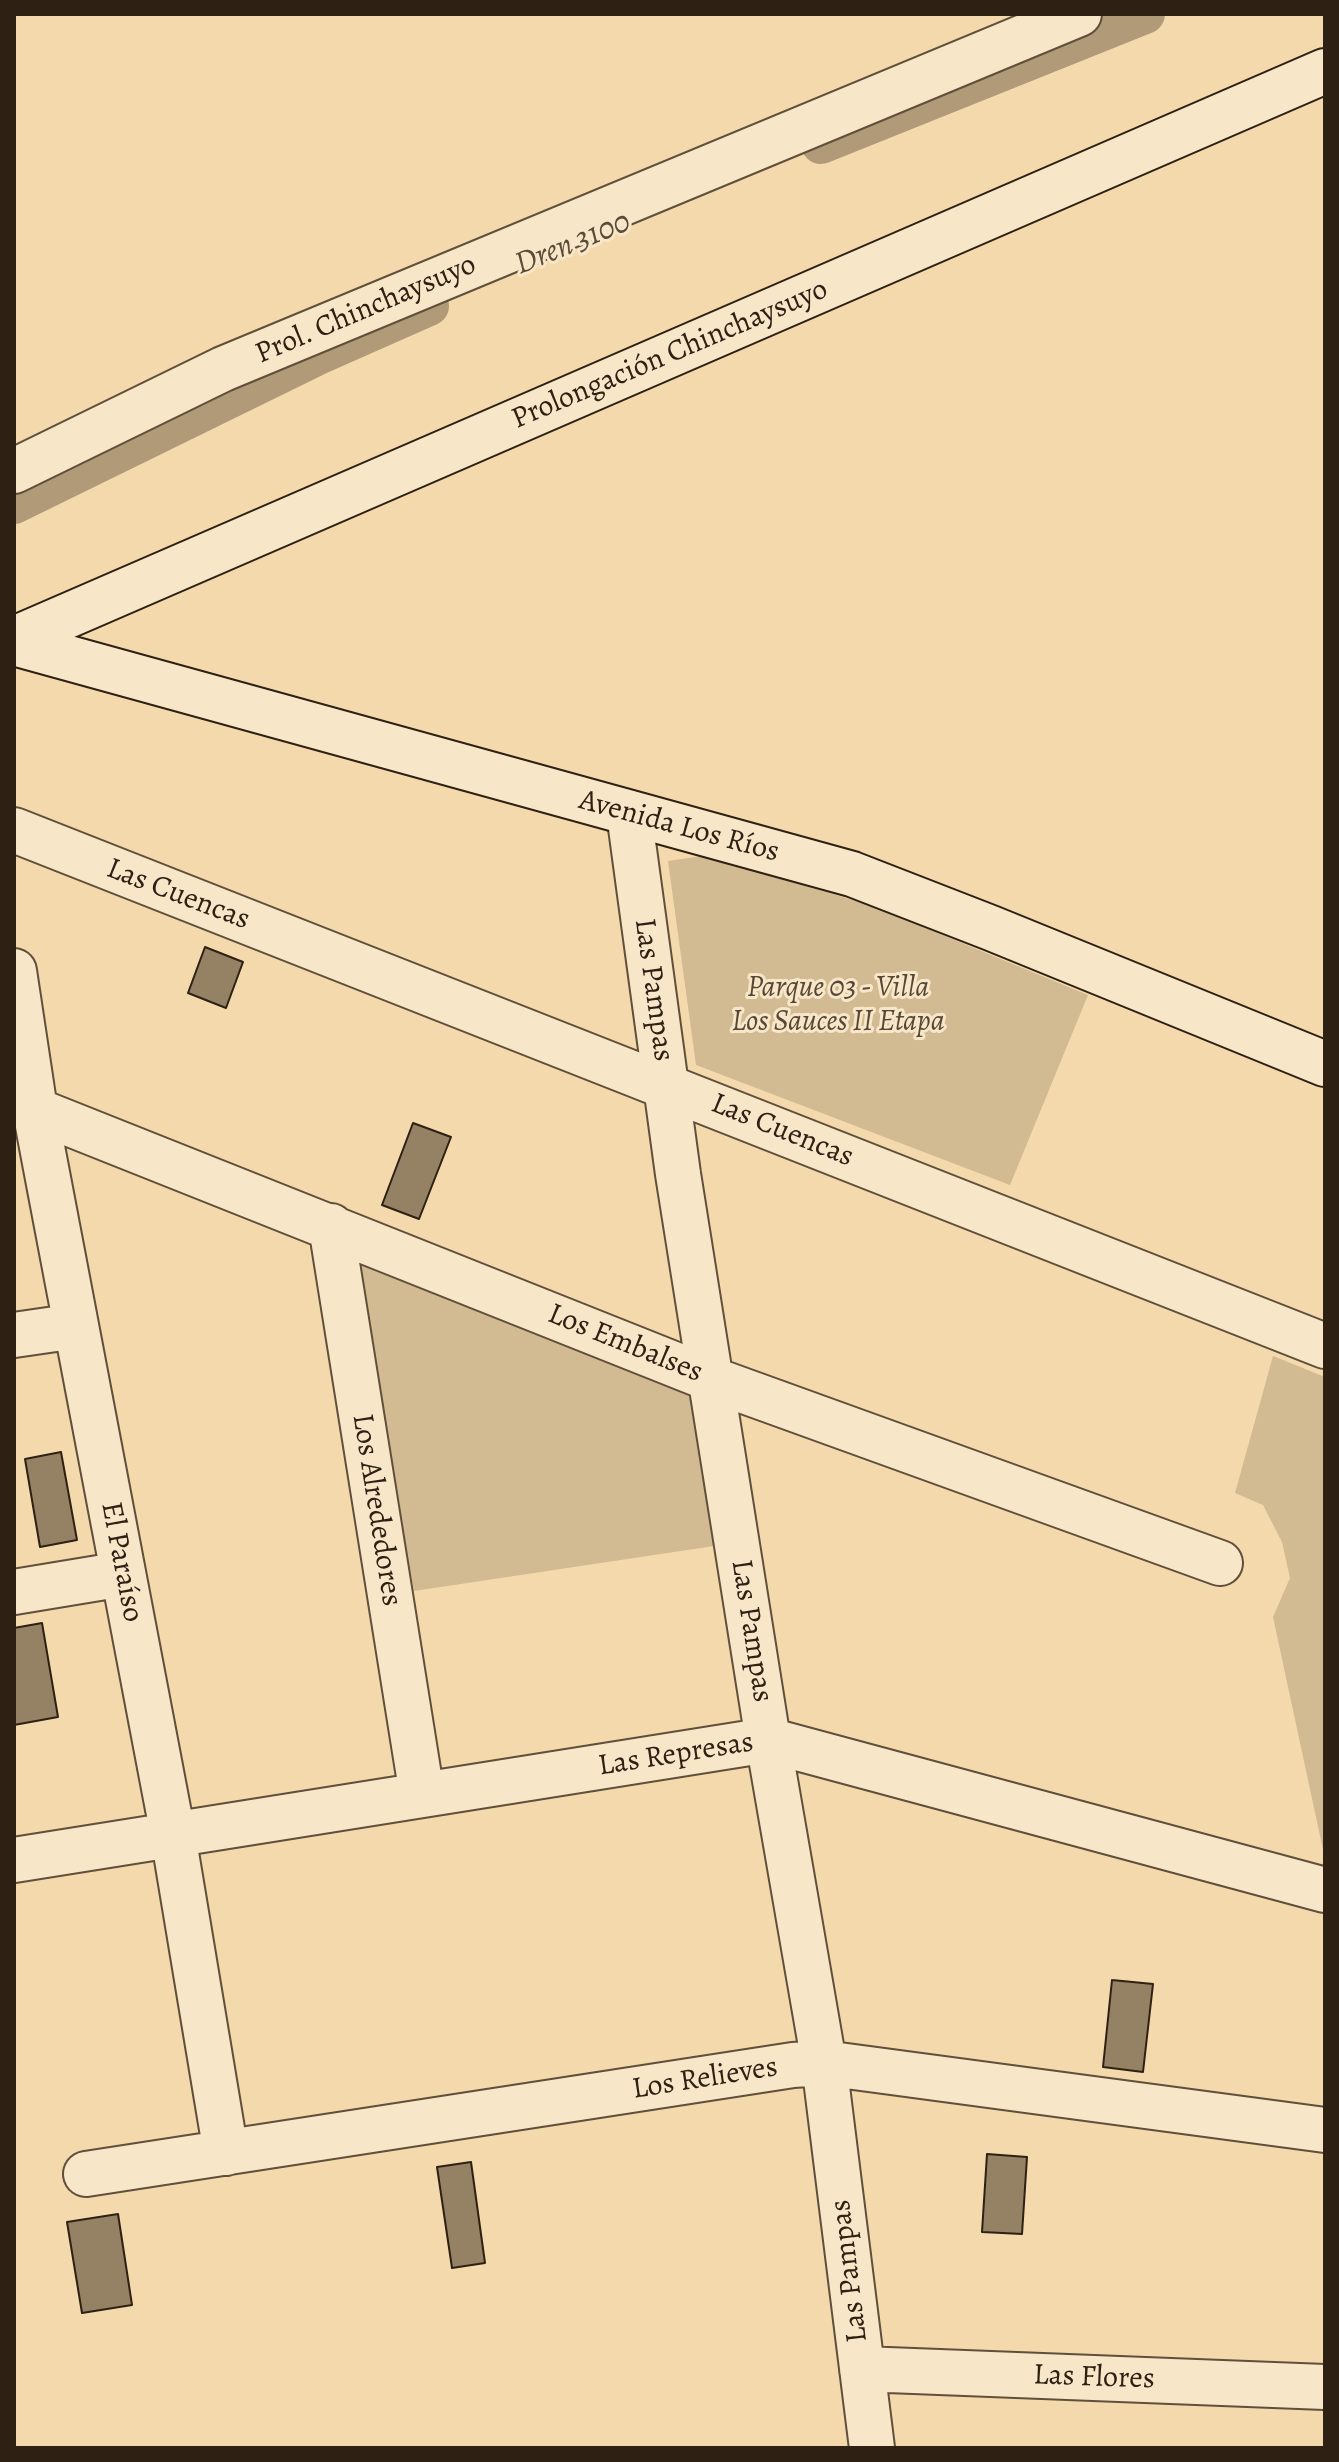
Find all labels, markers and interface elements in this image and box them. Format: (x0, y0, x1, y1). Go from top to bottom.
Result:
water label: Dren 3100 (510, 203, 636, 285)
street label: Prol. Chinchaysuyo (250, 247, 482, 373)
street label: Prolongación Chinchaysuyo (507, 272, 833, 438)
street label: Avenida Los Ríos (575, 783, 783, 871)
street label: Las Cuencas (101, 851, 255, 939)
street label: Las Pampas (625, 916, 681, 1064)
park label: Parque 03 - Villa Los Sauces II Etapa (731, 971, 945, 1042)
street label: Las Cuencas (705, 1086, 859, 1176)
street label: Los Embalses (542, 1297, 708, 1391)
street label: Los Alrededores (343, 1411, 409, 1609)
street label: El Paraíso (92, 1499, 150, 1625)
street label: Las Pampas (722, 1557, 780, 1705)
street label: Las Represas (596, 1725, 756, 1785)
street label: Los Relieves (630, 2050, 780, 2108)
street label: Las Pampas (823, 2197, 877, 2345)
street label: Las Flores (1033, 2358, 1155, 2398)

